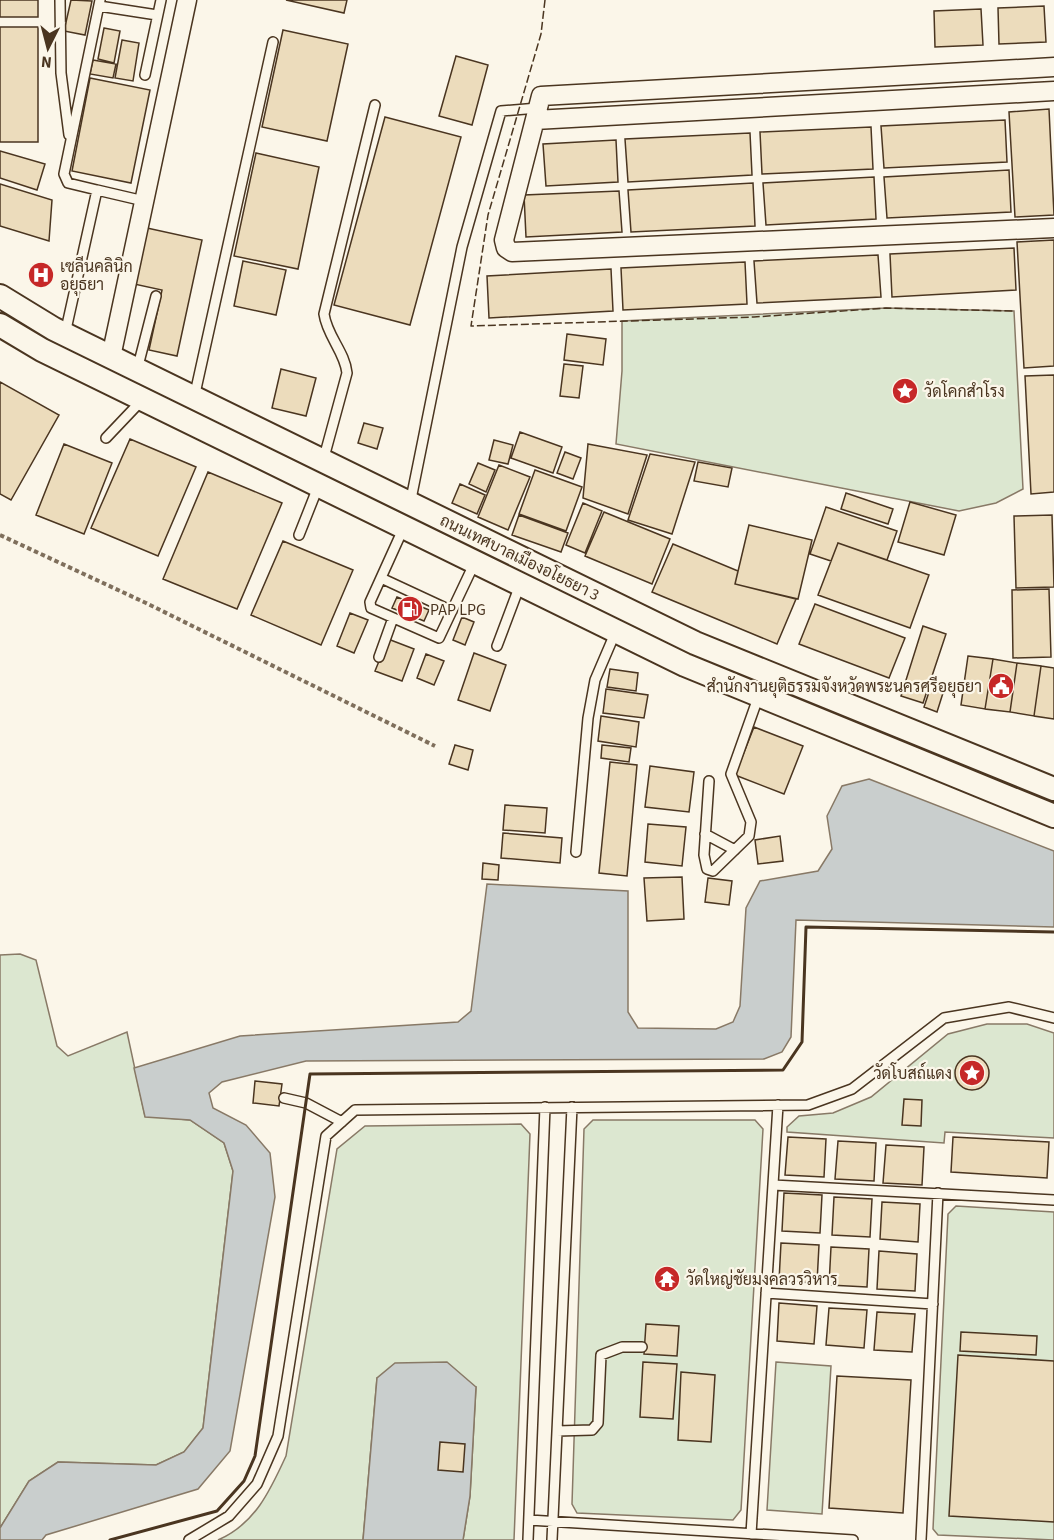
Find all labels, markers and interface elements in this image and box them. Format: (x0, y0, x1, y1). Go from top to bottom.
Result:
north arrow (18, 18, 78, 78)
text: N (40, 50, 53, 73)
place label: เซลีนคลินิก อยุธยา (60, 255, 133, 296)
hospital icon: เซลีนคลินิก อยุธยา (26, 260, 56, 290)
place icon: วัดโคกสำโรง (890, 376, 920, 406)
place label: วัดโคกสำโรง (924, 380, 1005, 403)
street label: ถนนเทศบาลเมืองอโยธยา 3 (436, 509, 603, 606)
fuel station icon: PAP LPG (395, 594, 425, 624)
place label: PAP LPG (430, 599, 486, 621)
public building icon: สำนักงานยุติธรรมจังหวัดพระนครศรีอยุธยา (986, 671, 1016, 701)
place label: สำนักงานยุติธรรมจังหวัดพระนครศรีอยุธยา (707, 675, 982, 698)
place icon: วัดโบสถ์แดง (957, 1058, 987, 1088)
place label: วัดโบสถ์แดง (873, 1061, 952, 1085)
temple icon: วัดใหญ่ชัยมงคลวรวิหาร (652, 1264, 682, 1294)
place label: วัดใหญ่ชัยมงคลวรวิหาร (686, 1268, 838, 1291)

